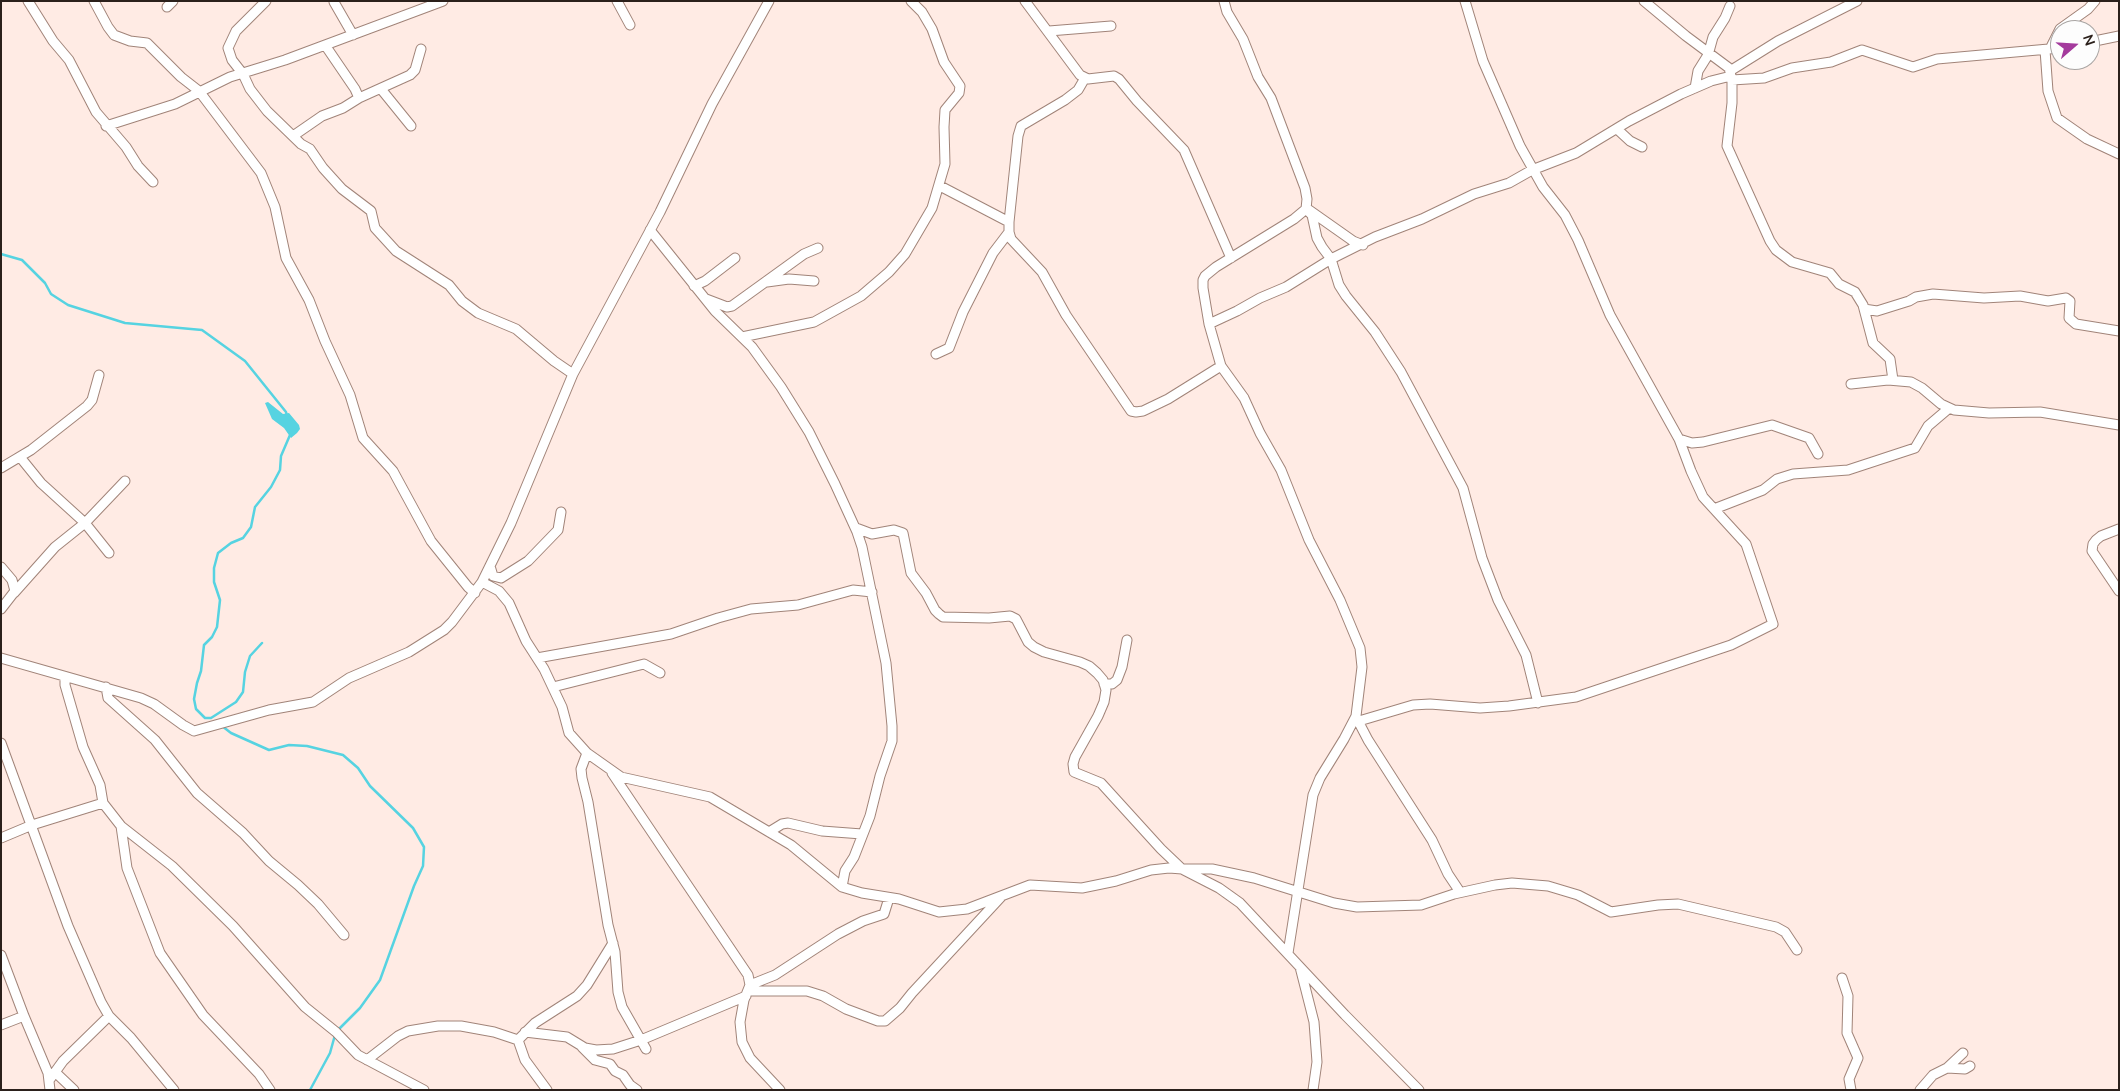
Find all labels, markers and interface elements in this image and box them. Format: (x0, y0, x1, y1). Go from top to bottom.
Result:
north arrow (2050, 20, 2100, 70)
text: N (2078, 32, 2099, 48)

